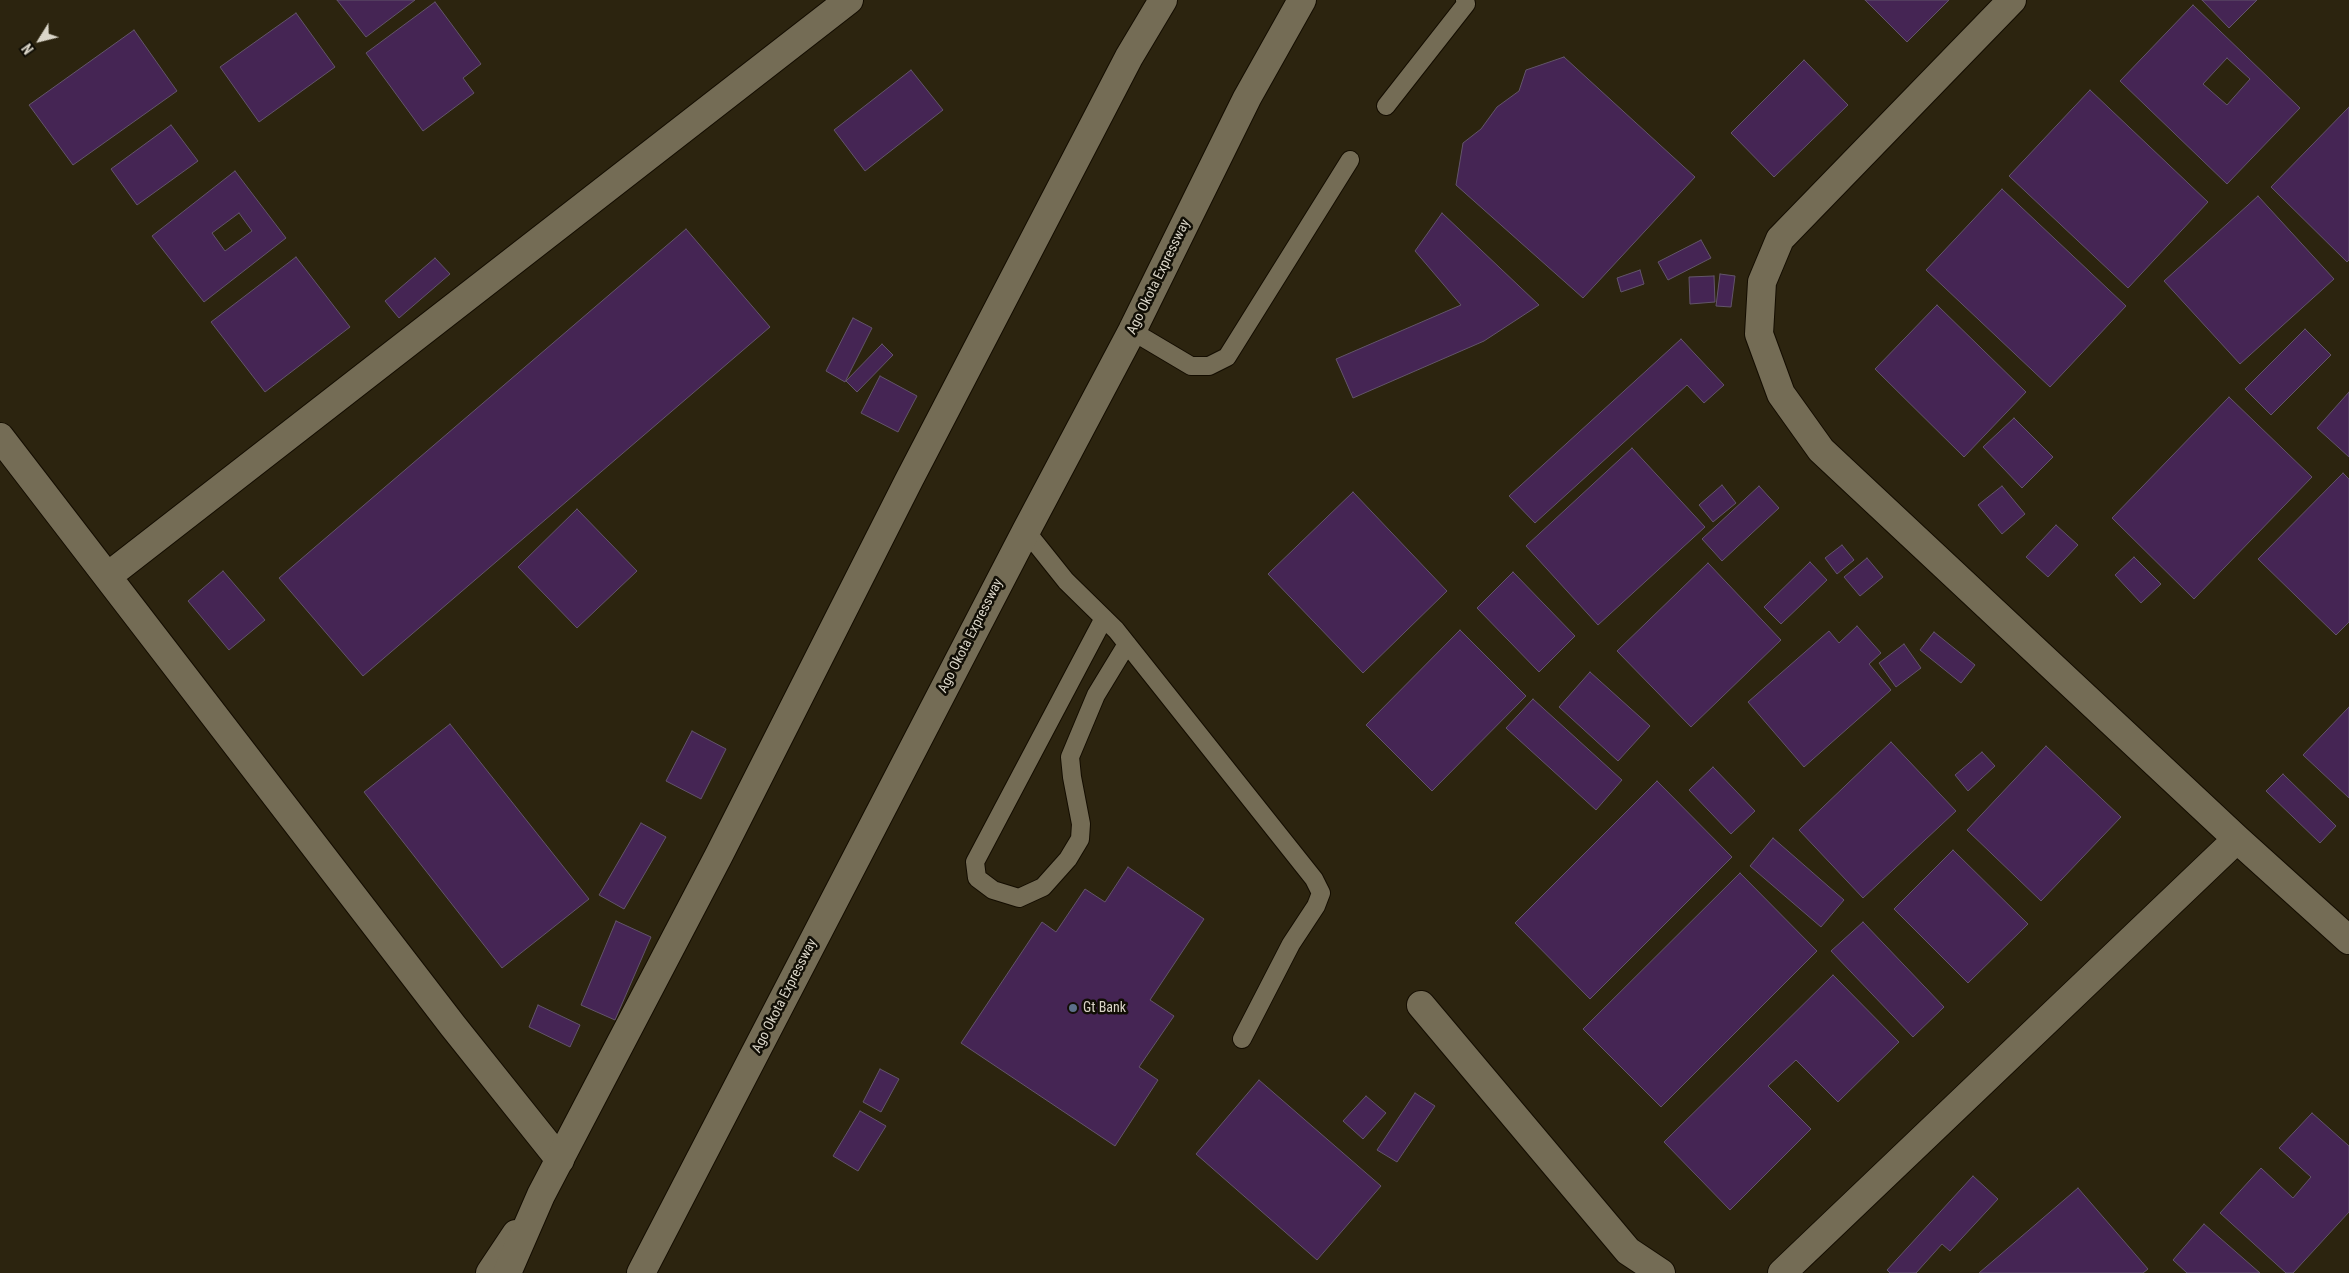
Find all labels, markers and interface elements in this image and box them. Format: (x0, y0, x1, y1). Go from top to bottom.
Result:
north arrow (15, 15, 65, 65)
text: N (19, 41, 37, 57)
street label: Ago Okota Expressway (1124, 217, 1194, 337)
street label: Ago Okota Expressway (935, 576, 1007, 696)
street label: Ago Okota Expressway (749, 936, 821, 1056)
place label: Gt Bank (1083, 1000, 1126, 1016)
marker: Gt Bank (1067, 1002, 1079, 1014)

